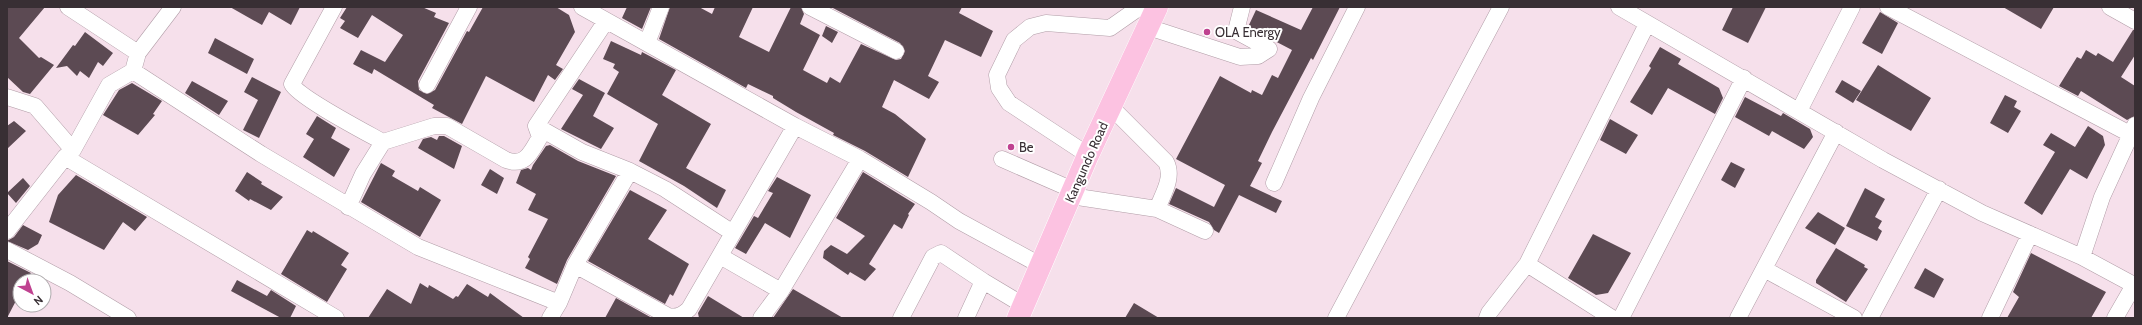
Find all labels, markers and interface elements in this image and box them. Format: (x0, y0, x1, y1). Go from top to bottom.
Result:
place label: OLA Energy (1215, 24, 1281, 40)
marker: OLA Energy (1202, 27, 1212, 37)
street label: Kangundo Road (1061, 119, 1111, 205)
place label: Be (1019, 139, 1034, 155)
marker: Be (1006, 142, 1016, 152)
north arrow (12, 273, 52, 313)
text: N (31, 293, 46, 308)

